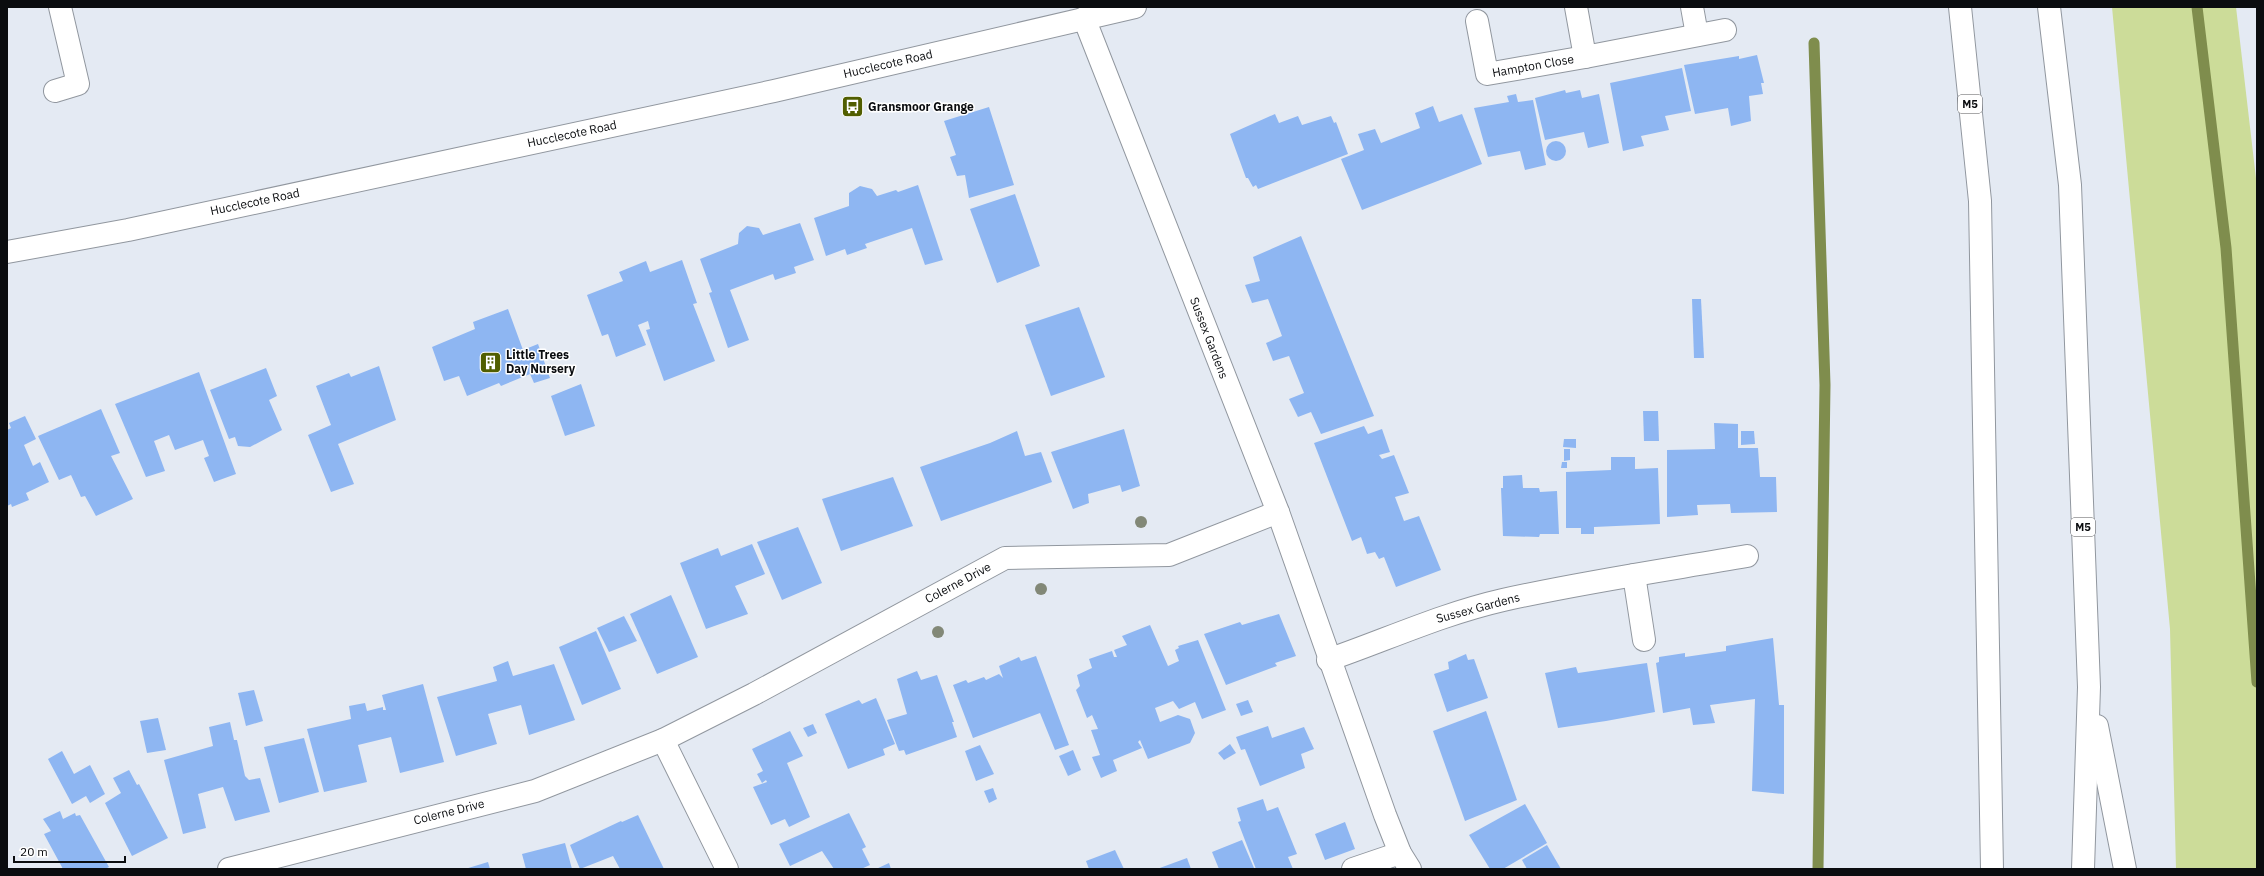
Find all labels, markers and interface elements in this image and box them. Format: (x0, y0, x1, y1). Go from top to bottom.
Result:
street label: Hucclecote Road (842, 46, 934, 81)
street label: Hampton Close (1491, 51, 1575, 80)
bus stop icon: Gransmoor Grange (840, 94, 866, 120)
road number: M5 (1958, 95, 1982, 113)
place label: Gransmoor Grange (868, 99, 974, 114)
street label: Hucclecote Road (526, 117, 618, 150)
street label: Hucclecote Road (209, 185, 301, 218)
street label: Sussex Gardens (1187, 295, 1232, 381)
place label: Little Trees Day Nursery (506, 347, 576, 376)
building icon: Little Trees Day Nursery (478, 349, 504, 375)
road number: M5 (2071, 518, 2095, 536)
street label: Colerne Drive (922, 559, 994, 606)
street label: Sussex Gardens (1434, 589, 1522, 626)
street label: Colerne Drive (412, 795, 486, 828)
scale bar (14, 838, 125, 864)
text: 20 m (20, 844, 48, 859)

